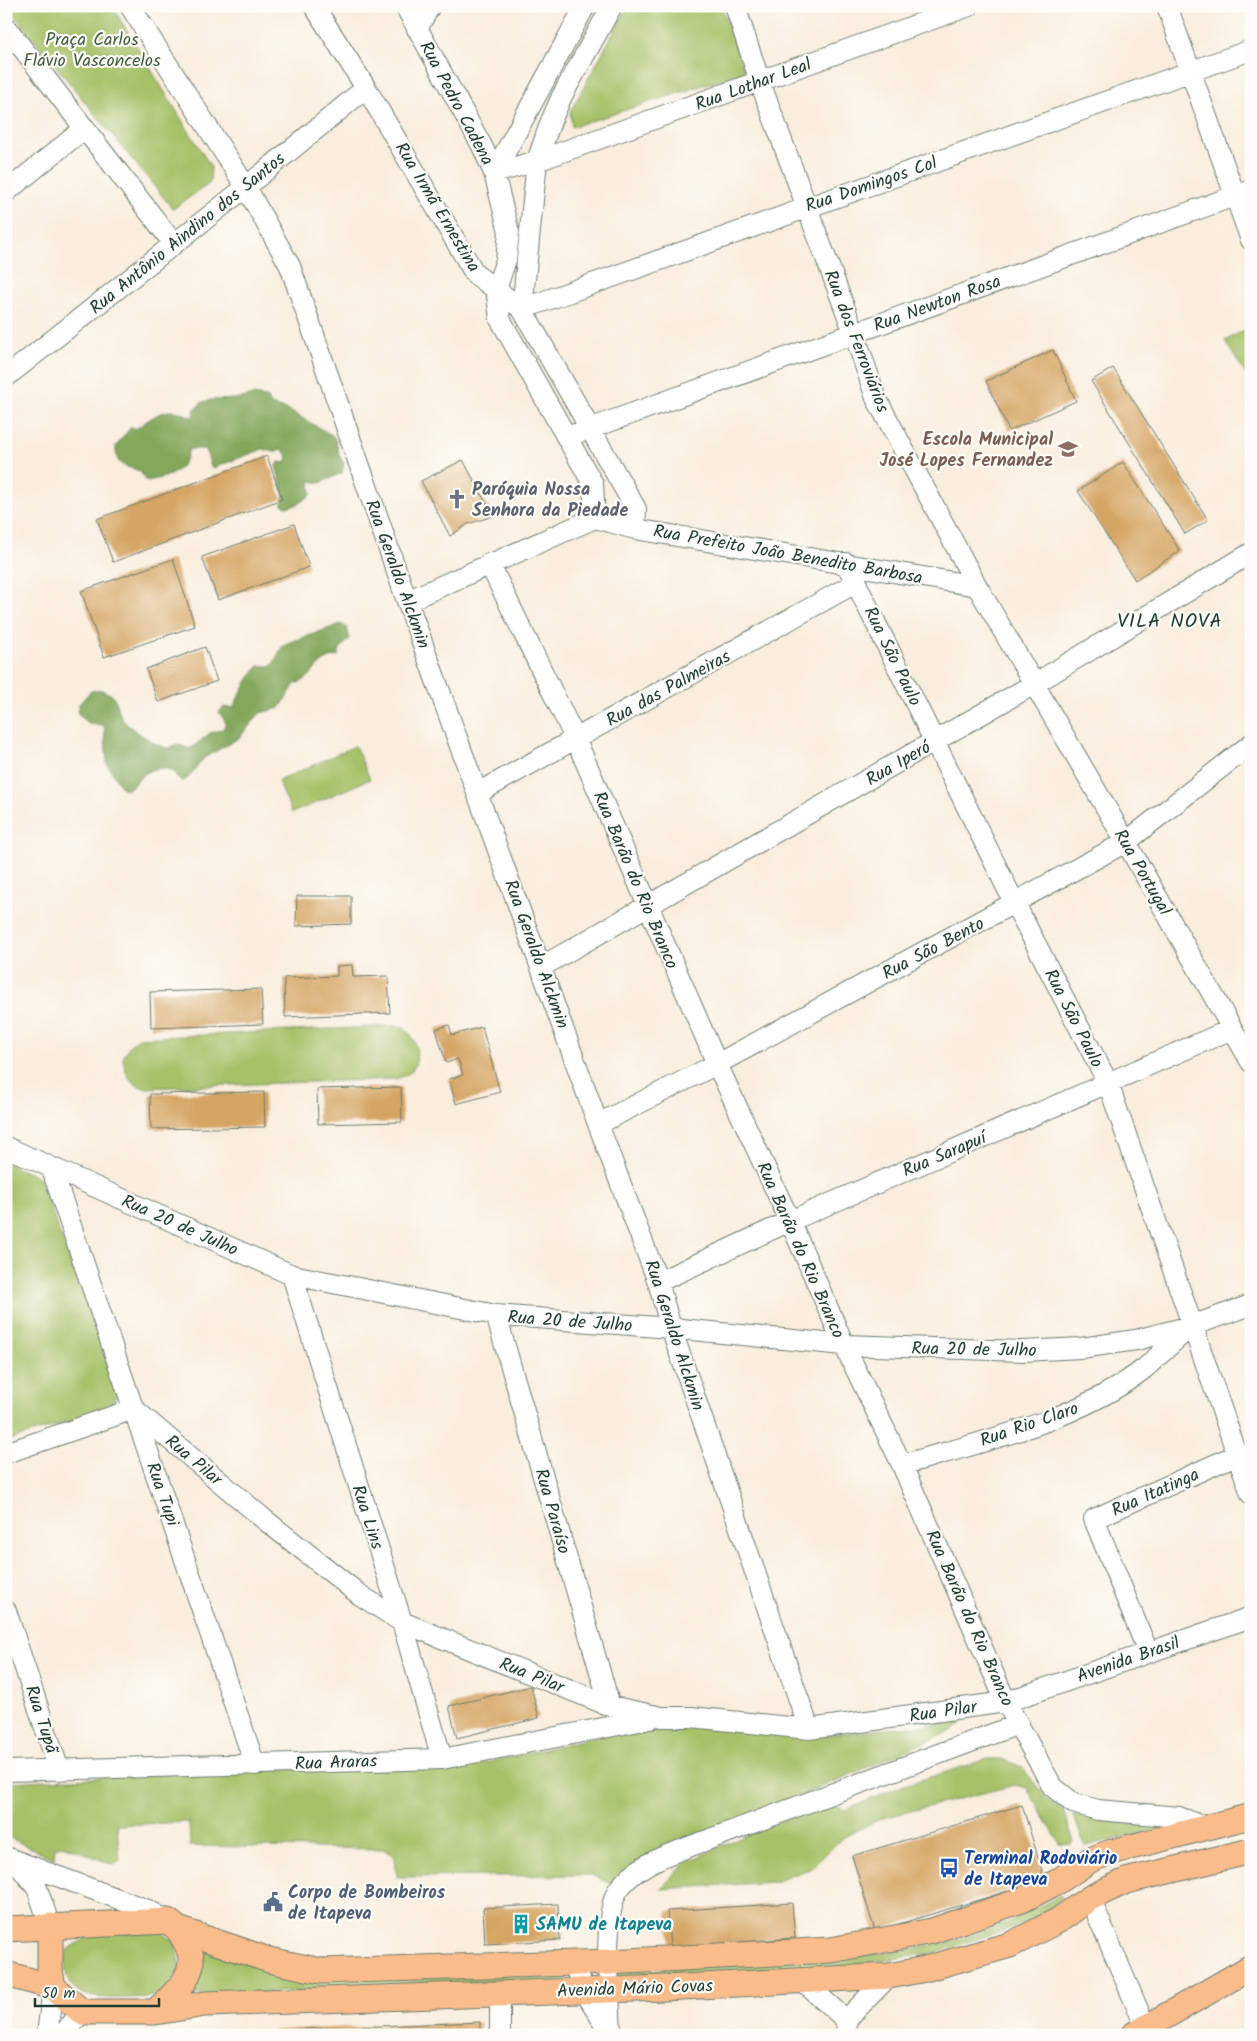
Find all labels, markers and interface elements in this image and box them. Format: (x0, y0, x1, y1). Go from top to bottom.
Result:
park label: Praça Carlos Flávio Vasconcelos (23, 26, 161, 76)
street label: Rua Pedro Cadena (411, 36, 501, 171)
street label: Rua Lothar Leal (691, 51, 816, 120)
street label: Rua Irmã Ernestina (386, 137, 487, 278)
street label: Rua Antônio Aindino dos Santos (84, 146, 293, 323)
street label: Rua Domingos Col (802, 149, 942, 222)
street label: Rua dos Ferroviários (815, 266, 896, 417)
street label: Rua Newton Rosa (870, 268, 1005, 341)
place label: Escola Municipal José Lopes Fernandez (879, 426, 1053, 476)
school or university icon: Escola Municipal José Lopes Fernandez (1057, 438, 1079, 460)
place label: Paróquia Nossa Senhora da Piedade (472, 476, 628, 526)
church icon: Paróquia Nossa Senhora da Piedade (446, 488, 468, 510)
street label: Rua Geraldo Alckmin (356, 496, 437, 653)
street label: Rua Prefeito João Benedito Barbosa (651, 517, 925, 593)
street label: Rua São Paulo (855, 602, 928, 711)
district label: VILA NOVA (1117, 606, 1223, 638)
street label: Rua das Palmeiras (601, 643, 737, 736)
street label: Rua Iperó (861, 734, 938, 795)
street label: Rua Barão do Rio Branco (584, 787, 685, 974)
street label: Rua Portugal (1105, 824, 1178, 922)
street label: Rua Geraldo Alckmin (495, 876, 576, 1033)
street label: Rua São Bento (877, 910, 990, 989)
street label: Rua São Paulo (1035, 964, 1110, 1073)
street label: Rua Sarapuí (898, 1124, 994, 1186)
street label: Rua Barão do Rio Branco (748, 1158, 852, 1344)
street label: Rua 20 de Julho (116, 1188, 242, 1265)
street label: Rua Geraldo Alckmin (636, 1256, 712, 1415)
street label: Rua 20 de Julho (506, 1304, 633, 1341)
street label: Rua 20 de Julho (911, 1335, 1037, 1366)
street label: Rua Rio Claro (976, 1395, 1083, 1456)
street label: Rua Pilar (158, 1428, 229, 1495)
street label: Rua Tupi (137, 1459, 186, 1531)
street label: Rua Itatinga (1107, 1461, 1204, 1526)
street label: Rua Paraíso (526, 1465, 578, 1557)
street label: Rua Lins (343, 1481, 391, 1554)
street label: Rua Barão do Rio Branco (917, 1526, 1021, 1712)
street label: Avenida Brasil (1073, 1629, 1185, 1692)
street label: Rua Pilar (495, 1650, 569, 1703)
street label: Rua Tupã (16, 1682, 66, 1759)
street label: Rua Pilar (908, 1693, 980, 1732)
street label: Rua Araras (294, 1748, 378, 1779)
place label: Terminal Rodoviário de Itapeva (964, 1845, 1117, 1895)
bus stop icon: Terminal Rodoviário de Itapeva (938, 1857, 960, 1879)
place label: Corpo de Bombeiros de Itapeva (288, 1879, 446, 1929)
public building icon: Corpo de Bombeiros de Itapeva (262, 1891, 284, 1913)
place label: SAMU de Itapeva (536, 1911, 672, 1940)
building icon: SAMU de Itapeva (510, 1913, 532, 1935)
street label: Avenida Mário Covas (557, 1972, 714, 2007)
scale bar (35, 1976, 159, 2008)
text: 50 m (42, 1982, 76, 2006)

